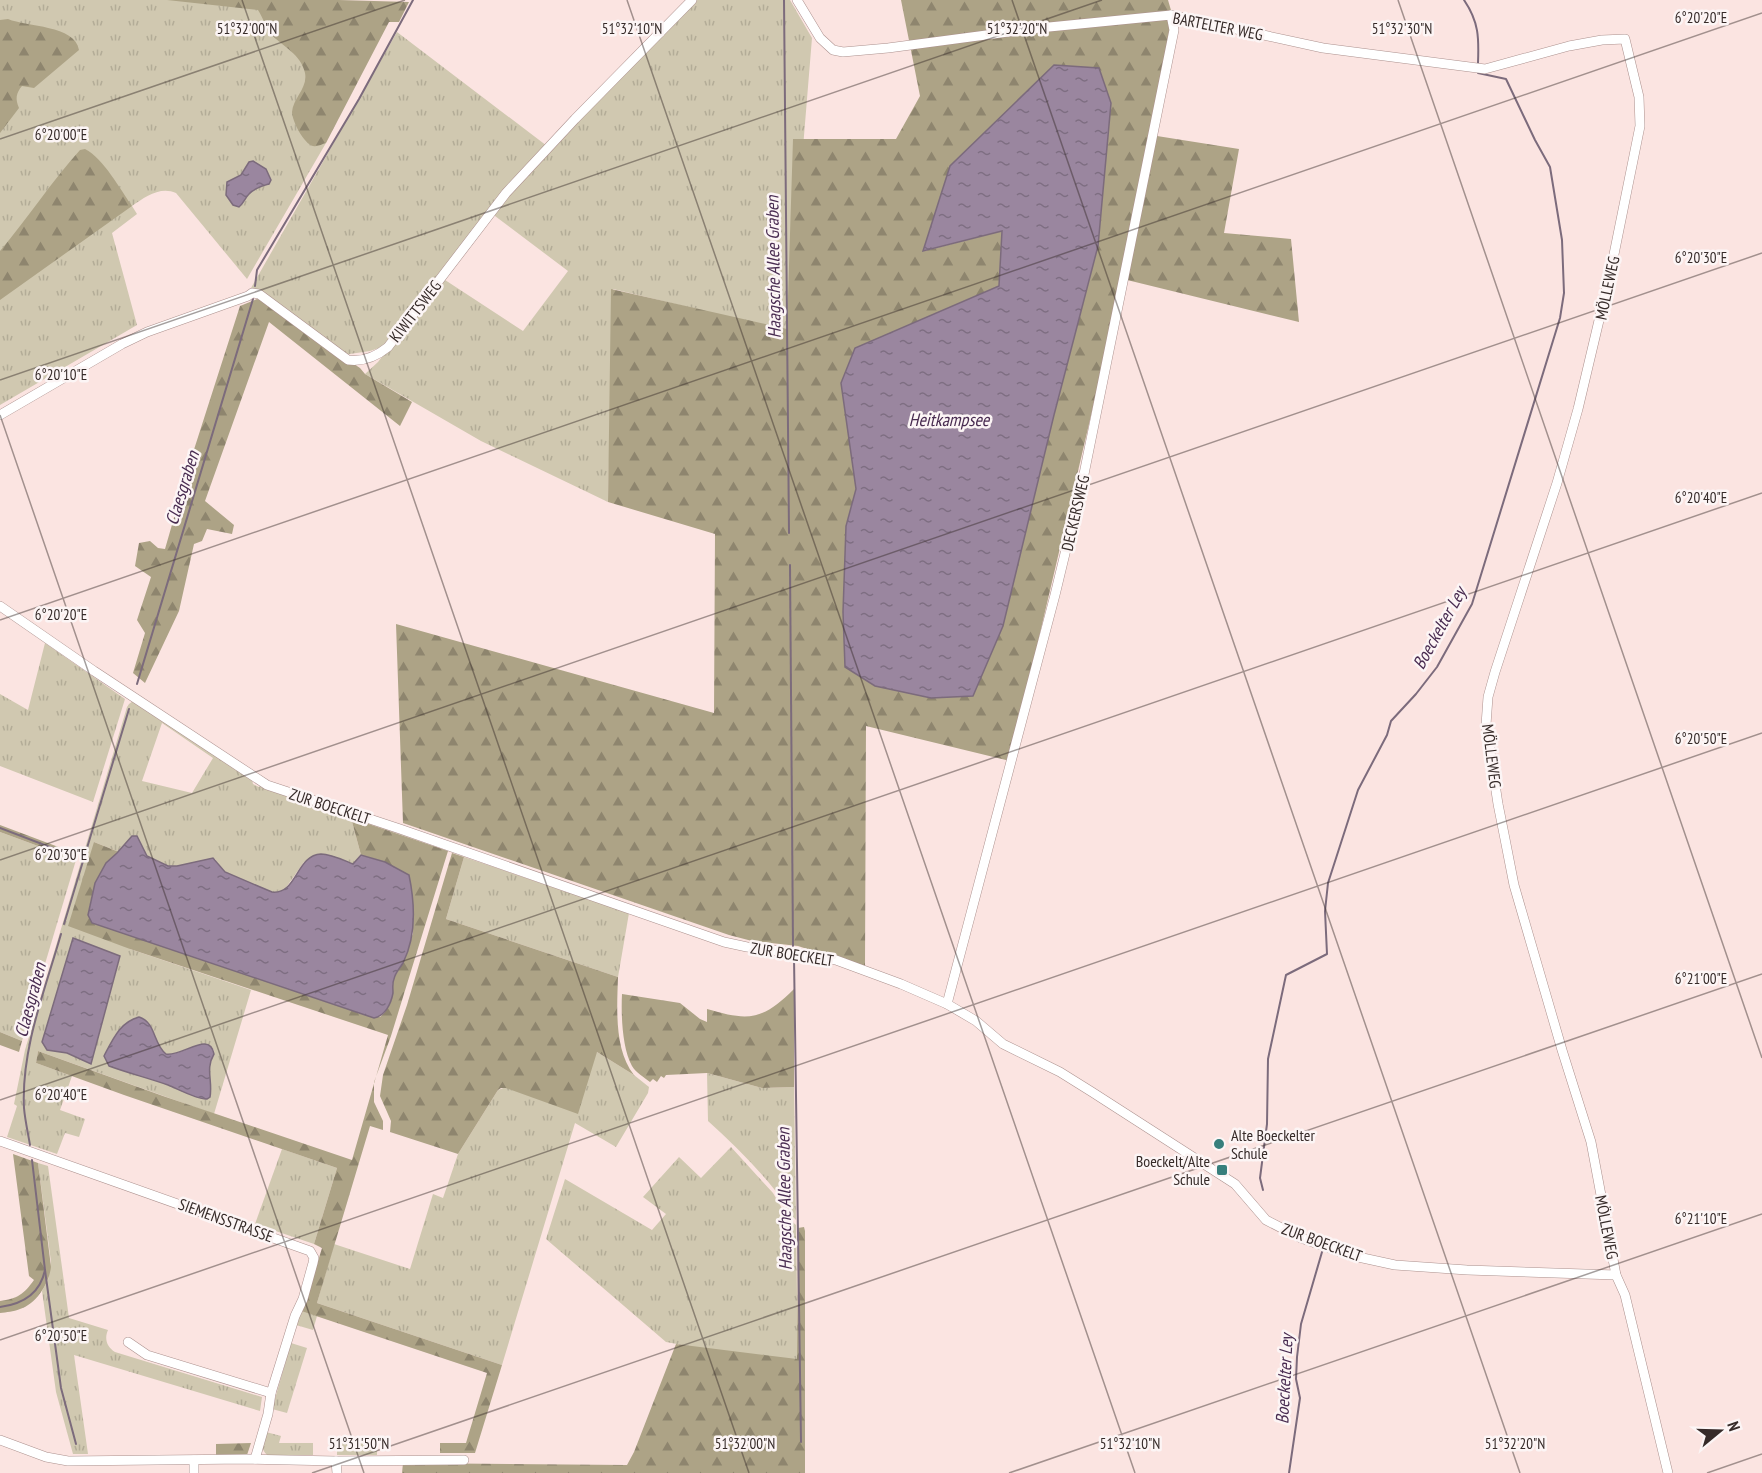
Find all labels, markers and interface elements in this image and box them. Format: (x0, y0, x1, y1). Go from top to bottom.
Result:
street label: BARTELTER WEG (1171, 7, 1265, 45)
text: 6°20'20"E (1675, 8, 1727, 27)
text: 51°32'00"N (217, 19, 277, 38)
text: 51°32'10"N (602, 19, 662, 38)
text: 51°32'20"N (987, 19, 1047, 38)
text: 51°32'30"N (1372, 19, 1432, 38)
text: 6°20'00"E (35, 125, 87, 144)
water label: Haagsche Allee Graben (760, 194, 786, 338)
text: 6°20'30"E (1675, 248, 1727, 267)
street label: MÖLLEWEG (1591, 254, 1624, 322)
street label: KIWITTSWEG (385, 276, 445, 346)
text: 6°20'10"E (35, 365, 87, 384)
water label: Heitkampsee (909, 408, 991, 431)
water label: Claesgraben (160, 447, 204, 528)
street label: DECKERSWEG (1057, 473, 1093, 553)
text: 6°20'40"E (1675, 488, 1727, 507)
water label: Boeckelter Ley (1407, 581, 1472, 673)
text: 6°20'20"E (35, 605, 87, 624)
street label: MÖLLEWEG (1478, 723, 1506, 789)
text: 6°20'50"E (1675, 729, 1727, 748)
street label: ZUR BOECKELT (287, 784, 373, 828)
text: 6°20'30"E (35, 845, 87, 864)
street label: ZUR BOECKELT (749, 938, 835, 970)
water label: Claesgraben (9, 959, 51, 1040)
text: 6°21'00"E (1675, 969, 1727, 988)
text: 6°20'40"E (35, 1085, 87, 1104)
place label: Alte Boeckelter Schule (1231, 1125, 1315, 1163)
water label: Haagsche Allee Graben (771, 1126, 797, 1270)
marker: Alte Boeckelter Schule (1212, 1137, 1226, 1151)
place label: Boeckelt/Alte Schule (1136, 1151, 1210, 1189)
marker: Boeckelt/Alte Schule (1215, 1163, 1229, 1177)
street label: MÖLLEWEG (1591, 1193, 1623, 1261)
street label: SIEMENSSTRASSE (176, 1194, 276, 1246)
text: 6°21'10"E (1675, 1209, 1727, 1228)
street label: ZUR BOECKELT (1279, 1218, 1365, 1266)
text: 6°20'50"E (35, 1326, 87, 1345)
water label: Boeckelter Ley (1270, 1331, 1298, 1425)
north arrow (1690, 1401, 1750, 1461)
text: N (1723, 1419, 1745, 1433)
text: 51°31'50"N (329, 1434, 389, 1453)
text: 51°32'00"N (715, 1434, 775, 1453)
text: 51°32'10"N (1100, 1434, 1160, 1453)
text: 51°32'20"N (1485, 1434, 1545, 1453)

